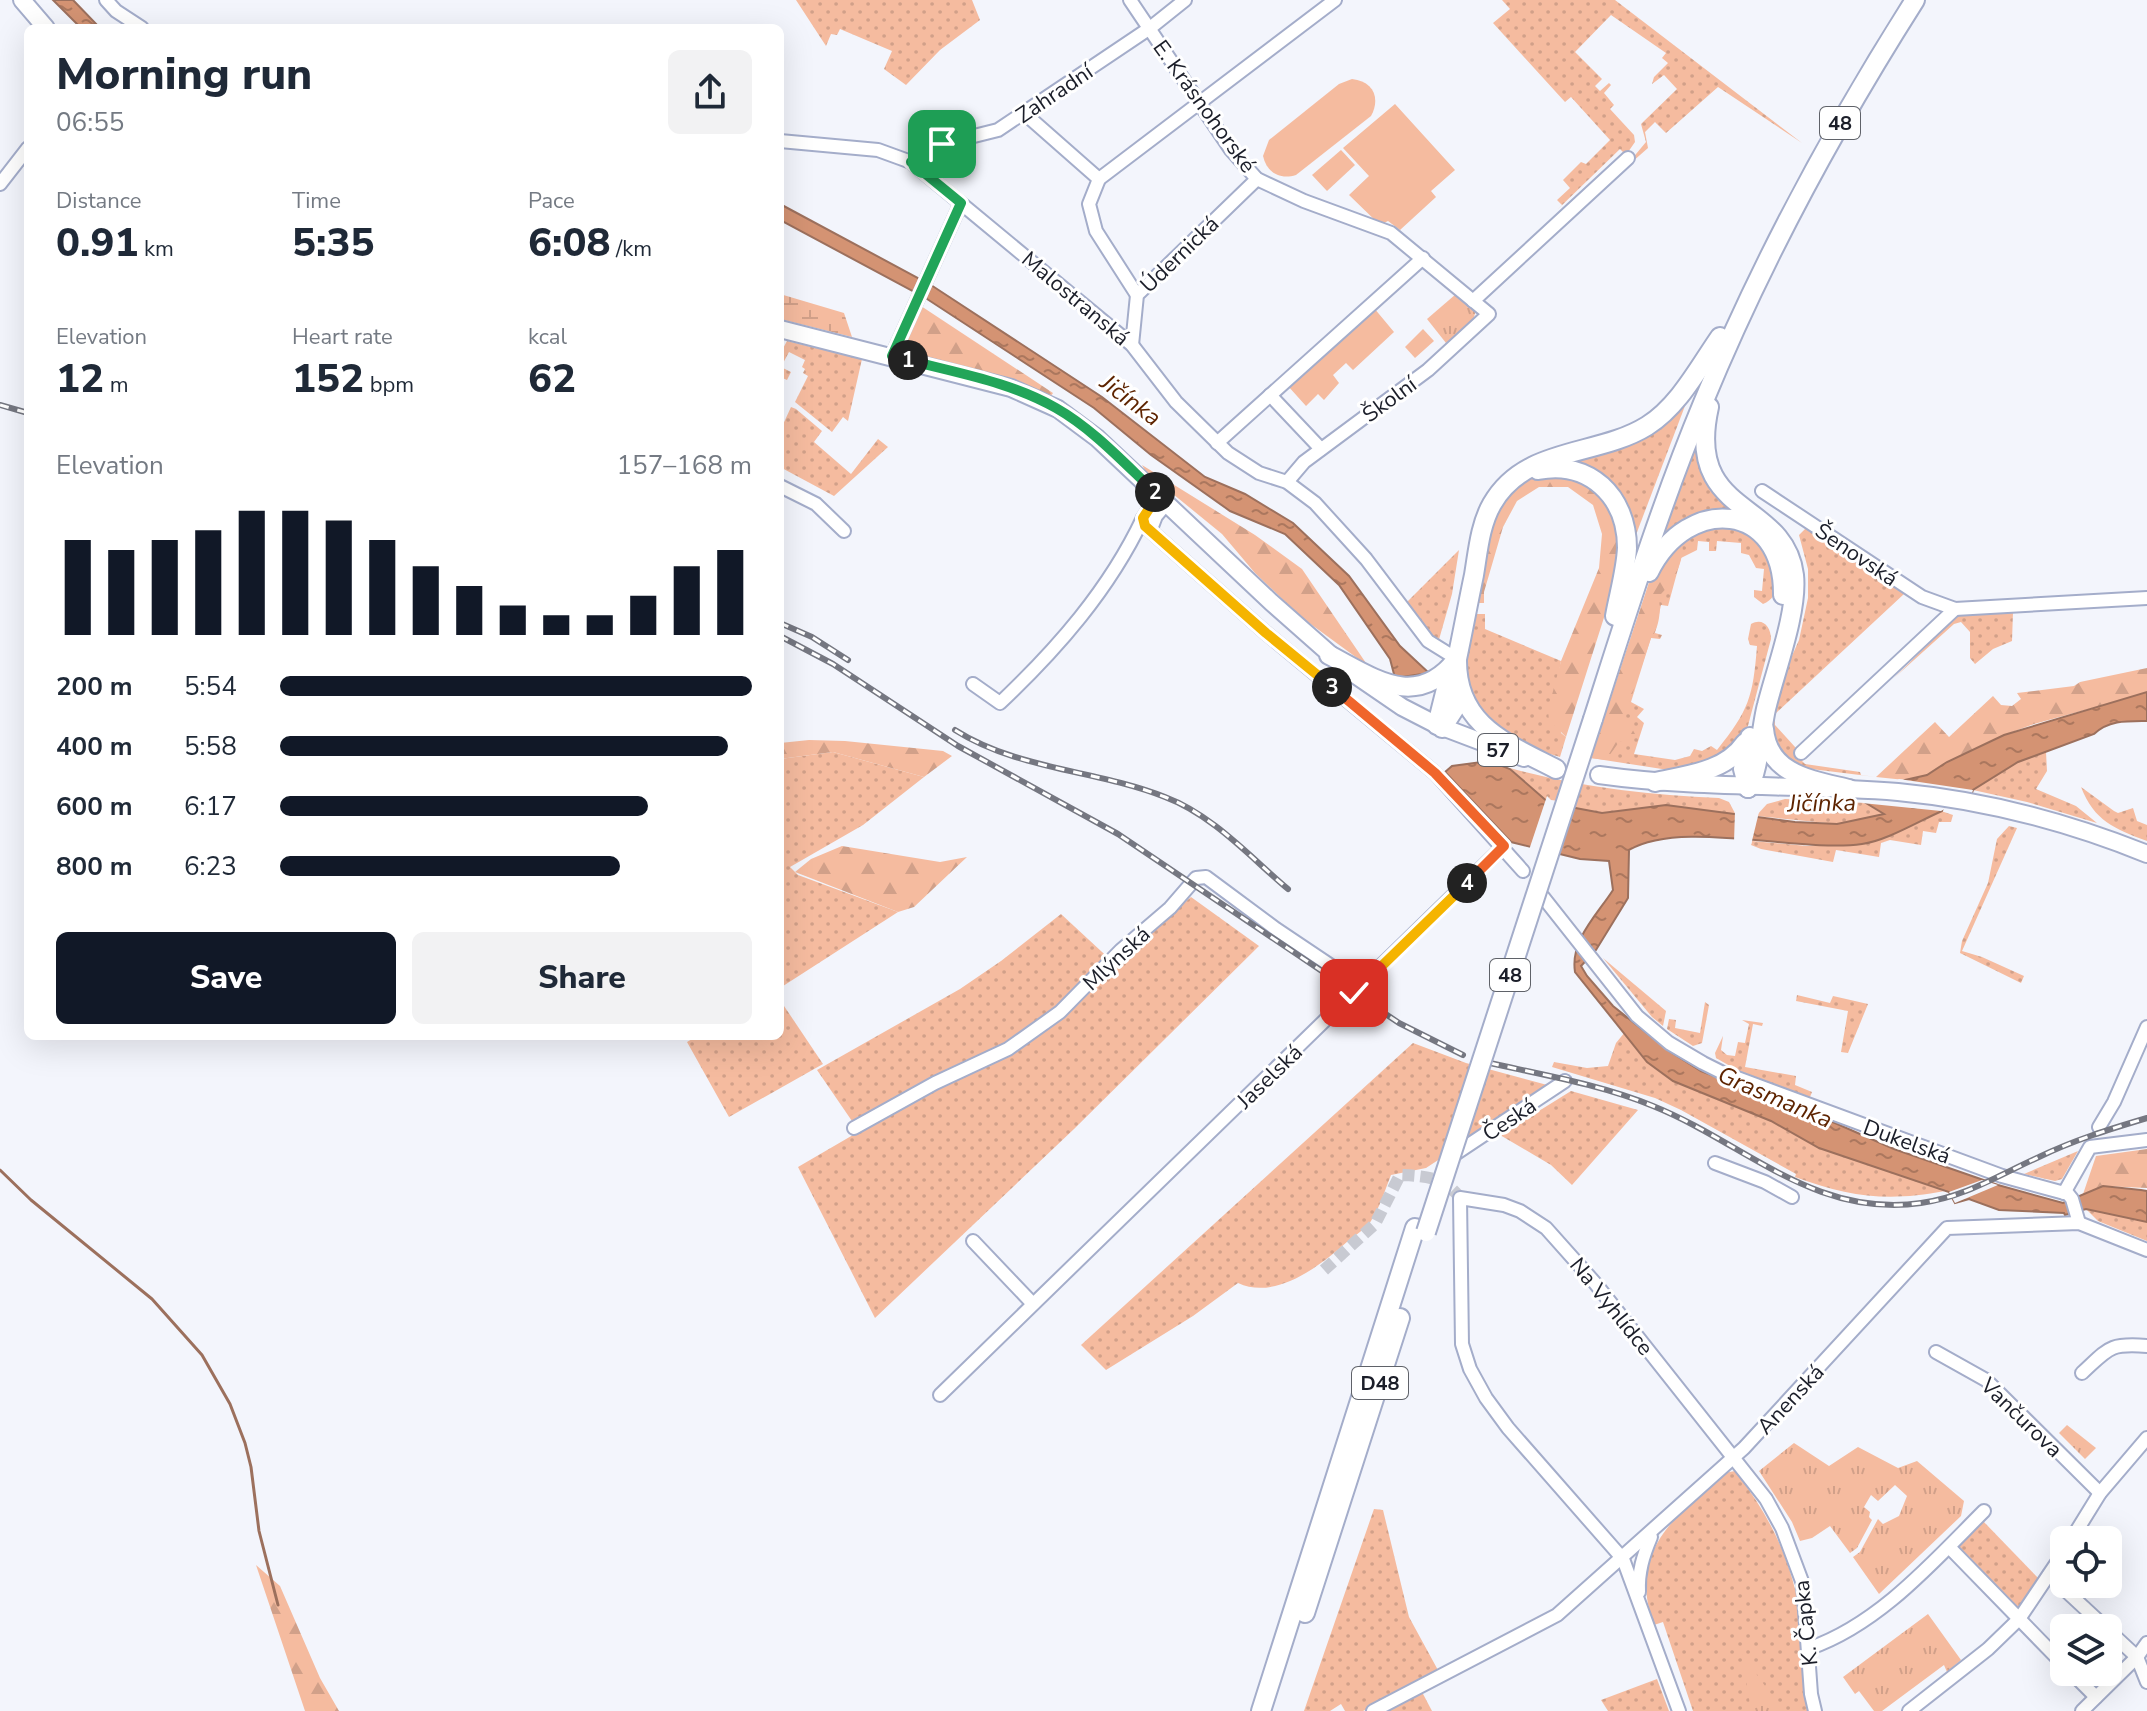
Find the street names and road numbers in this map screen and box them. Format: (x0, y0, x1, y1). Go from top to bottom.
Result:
street label: E. Krásnohorské (1146, 34, 1263, 179)
street label: Zahradní (1010, 56, 1100, 131)
road number: 48 (1820, 107, 1860, 139)
street label: Údernická (1134, 210, 1226, 300)
street label: Malostranská (1015, 245, 1136, 353)
street label: Školní (1356, 369, 1424, 430)
street label: Šenovská (1809, 516, 1904, 594)
road number: 57 (1478, 734, 1518, 766)
street label: Mlýnská (1076, 920, 1157, 998)
road number: 48 (1490, 959, 1530, 991)
street label: Jaselská (1230, 1038, 1309, 1116)
street label: Česká (1477, 1091, 1542, 1149)
street label: Dukelská (1859, 1112, 1954, 1172)
street label: Na Vyhlídce (1562, 1251, 1660, 1362)
street label: Anenská (1750, 1358, 1831, 1441)
road number: D48 (1352, 1367, 1408, 1399)
street label: Vančurova (1973, 1370, 2069, 1464)
street label: K. Čapka (1787, 1578, 1825, 1667)

